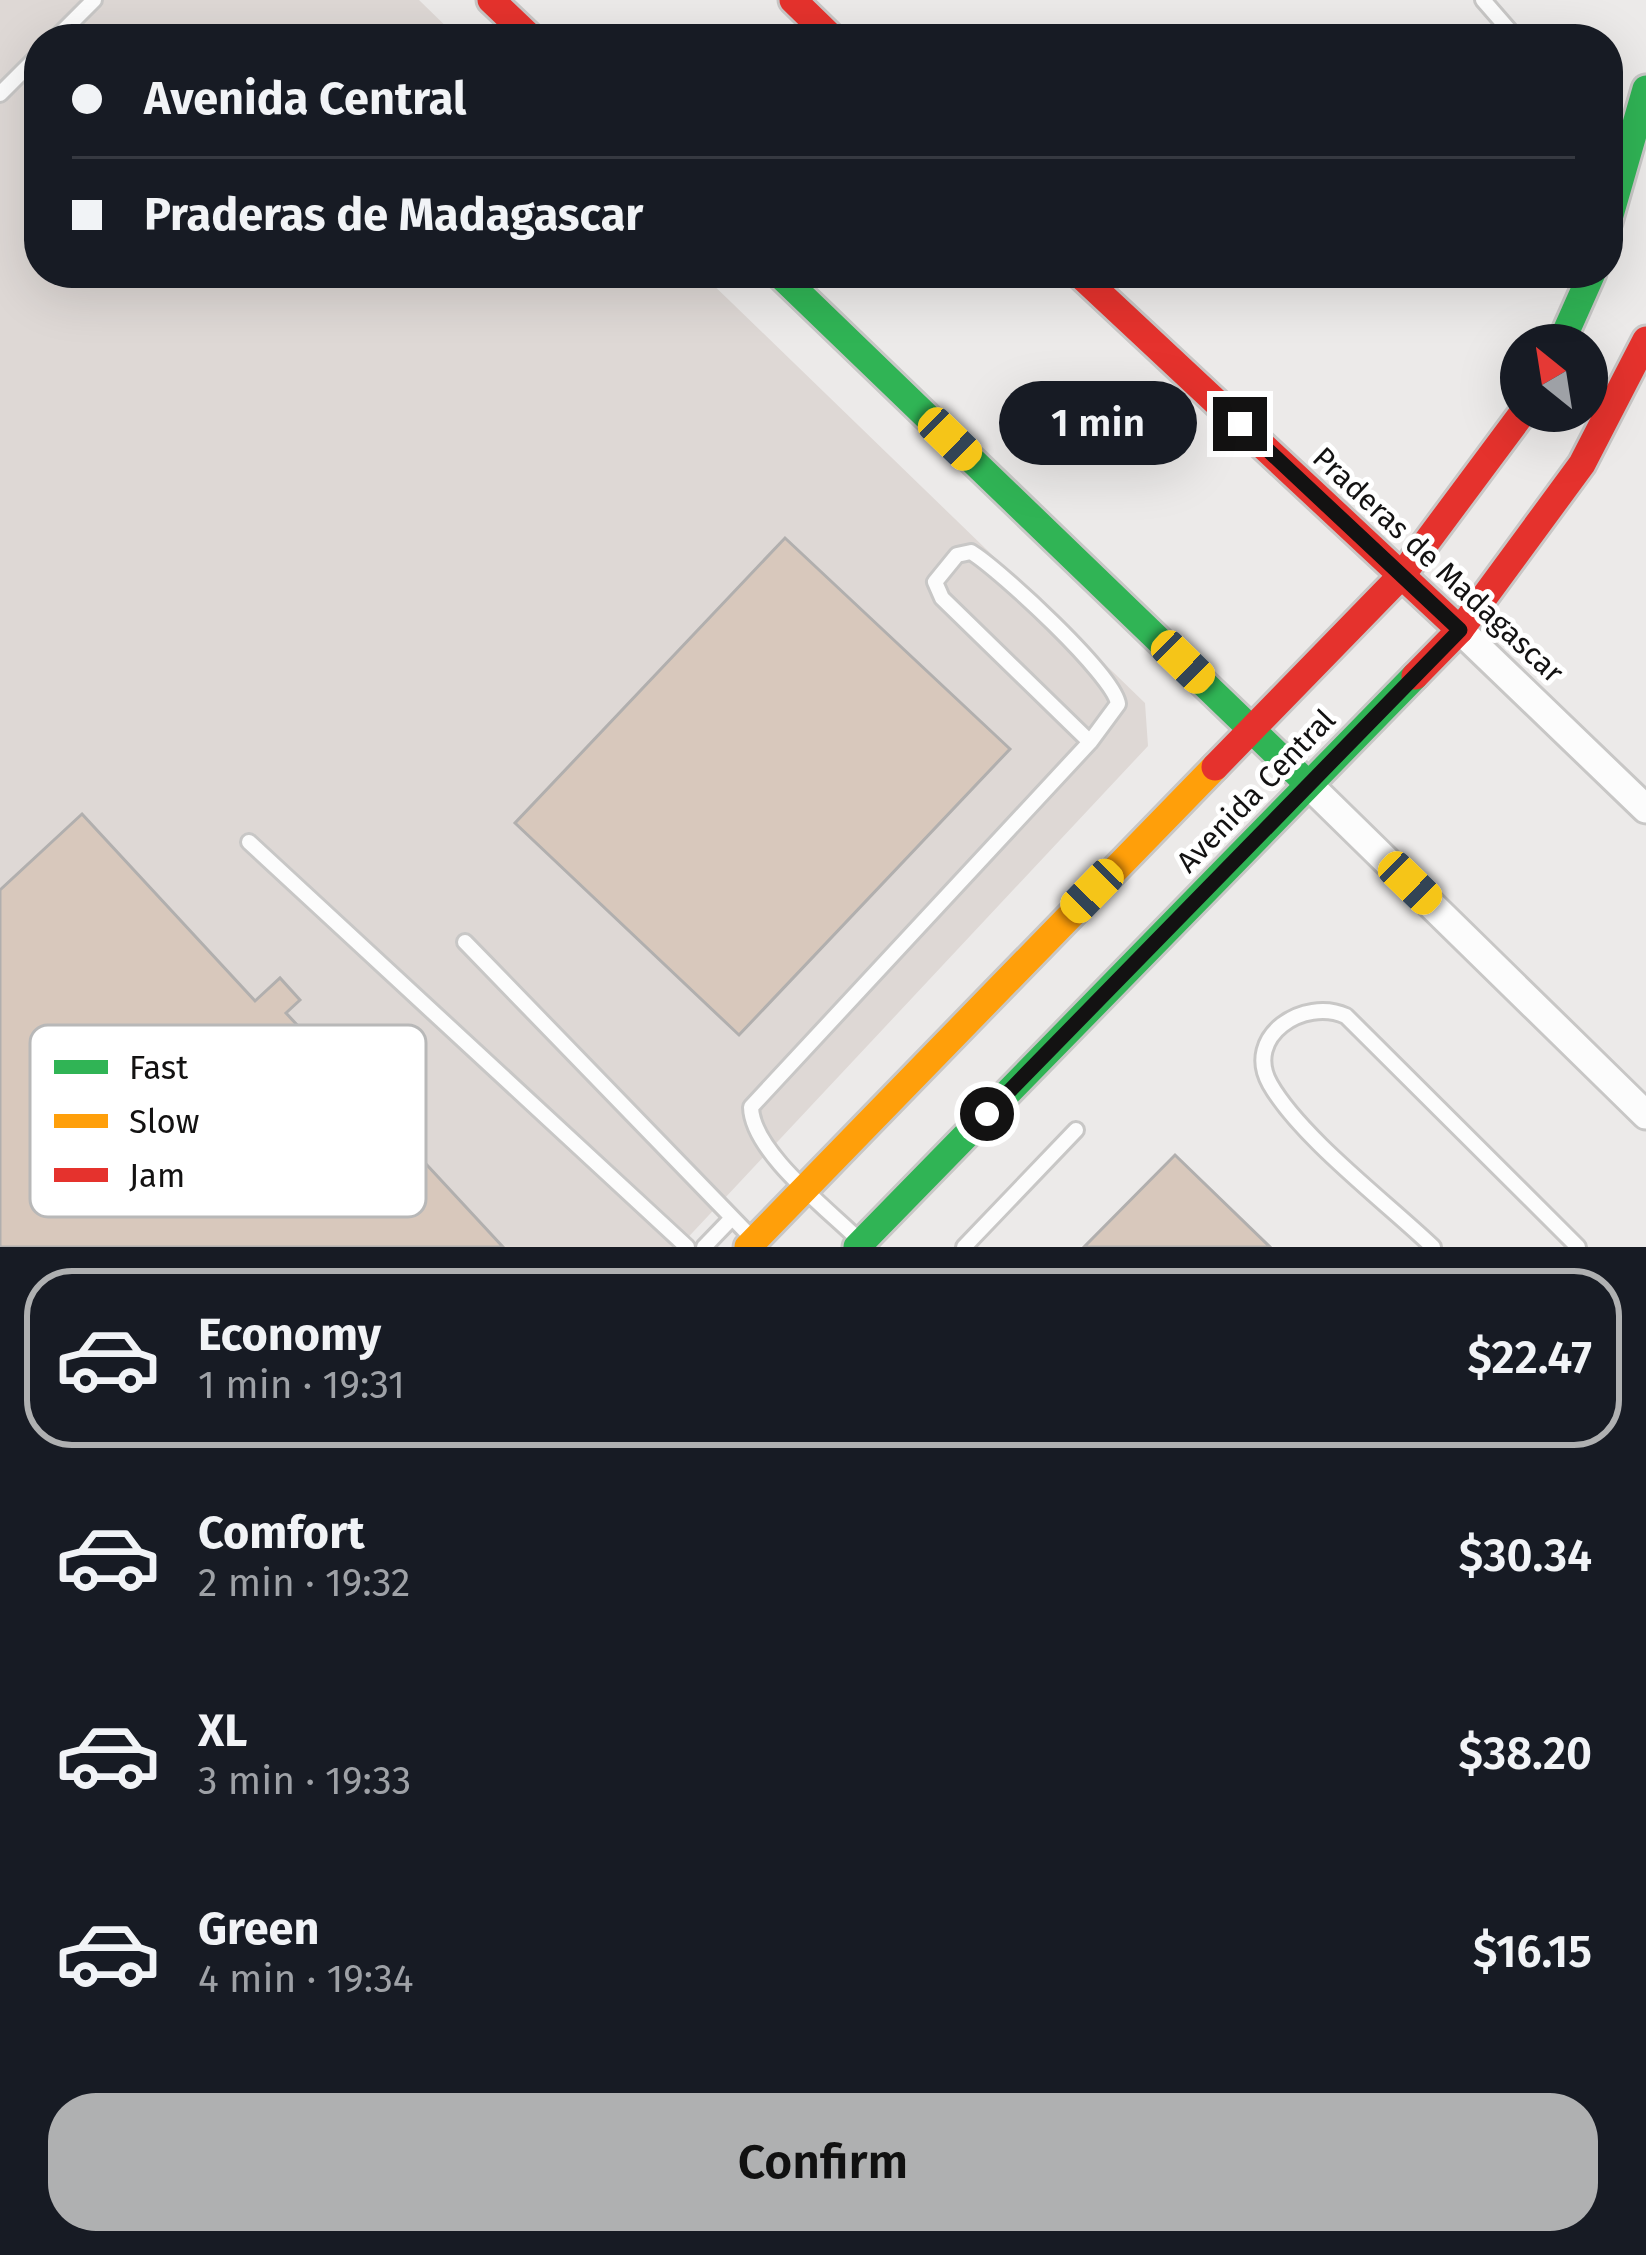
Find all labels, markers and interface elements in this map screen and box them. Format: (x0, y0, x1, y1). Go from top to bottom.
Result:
text: Avenida Central (144, 72, 466, 126)
text: Praderas de Madagascar (144, 188, 643, 242)
north arrow (1500, 324, 1608, 432)
map controls (1500, 324, 1608, 432)
callout: 1 min (1000, 382, 1198, 466)
route end (1213, 397, 1267, 451)
text: 1 min (1051, 400, 1145, 446)
car (912, 401, 988, 477)
street label: Praderas de Madagascar (1305, 440, 1571, 691)
car (1145, 624, 1221, 700)
street label: Avenida Central (1169, 702, 1343, 880)
car (1372, 845, 1448, 921)
car (1054, 853, 1130, 929)
legend (30, 1025, 426, 1217)
text: Fast (129, 1048, 188, 1088)
route start (960, 1087, 1014, 1141)
text: Slow (129, 1102, 199, 1142)
text: Jam (129, 1156, 185, 1196)
icon: car (54, 1304, 162, 1412)
text: Economy (198, 1308, 381, 1362)
text: $22.47 (1468, 1331, 1592, 1385)
text: 1 min · 19:31 (198, 1362, 405, 1408)
icon: car (54, 1502, 162, 1610)
text: Comfort (198, 1506, 365, 1560)
text: $30.34 (1459, 1529, 1592, 1583)
text: 2 min · 19:32 (198, 1560, 410, 1606)
icon: car (54, 1700, 162, 1808)
text: XL (198, 1704, 247, 1758)
text: $38.20 (1459, 1727, 1592, 1781)
text: 3 min · 19:33 (198, 1758, 411, 1804)
icon: car (54, 1898, 162, 2006)
text: Green (198, 1902, 319, 1956)
text: $16.15 (1473, 1925, 1592, 1979)
text: 4 min · 19:34 (198, 1956, 413, 2002)
button: Confirm (48, 2093, 1598, 2231)

